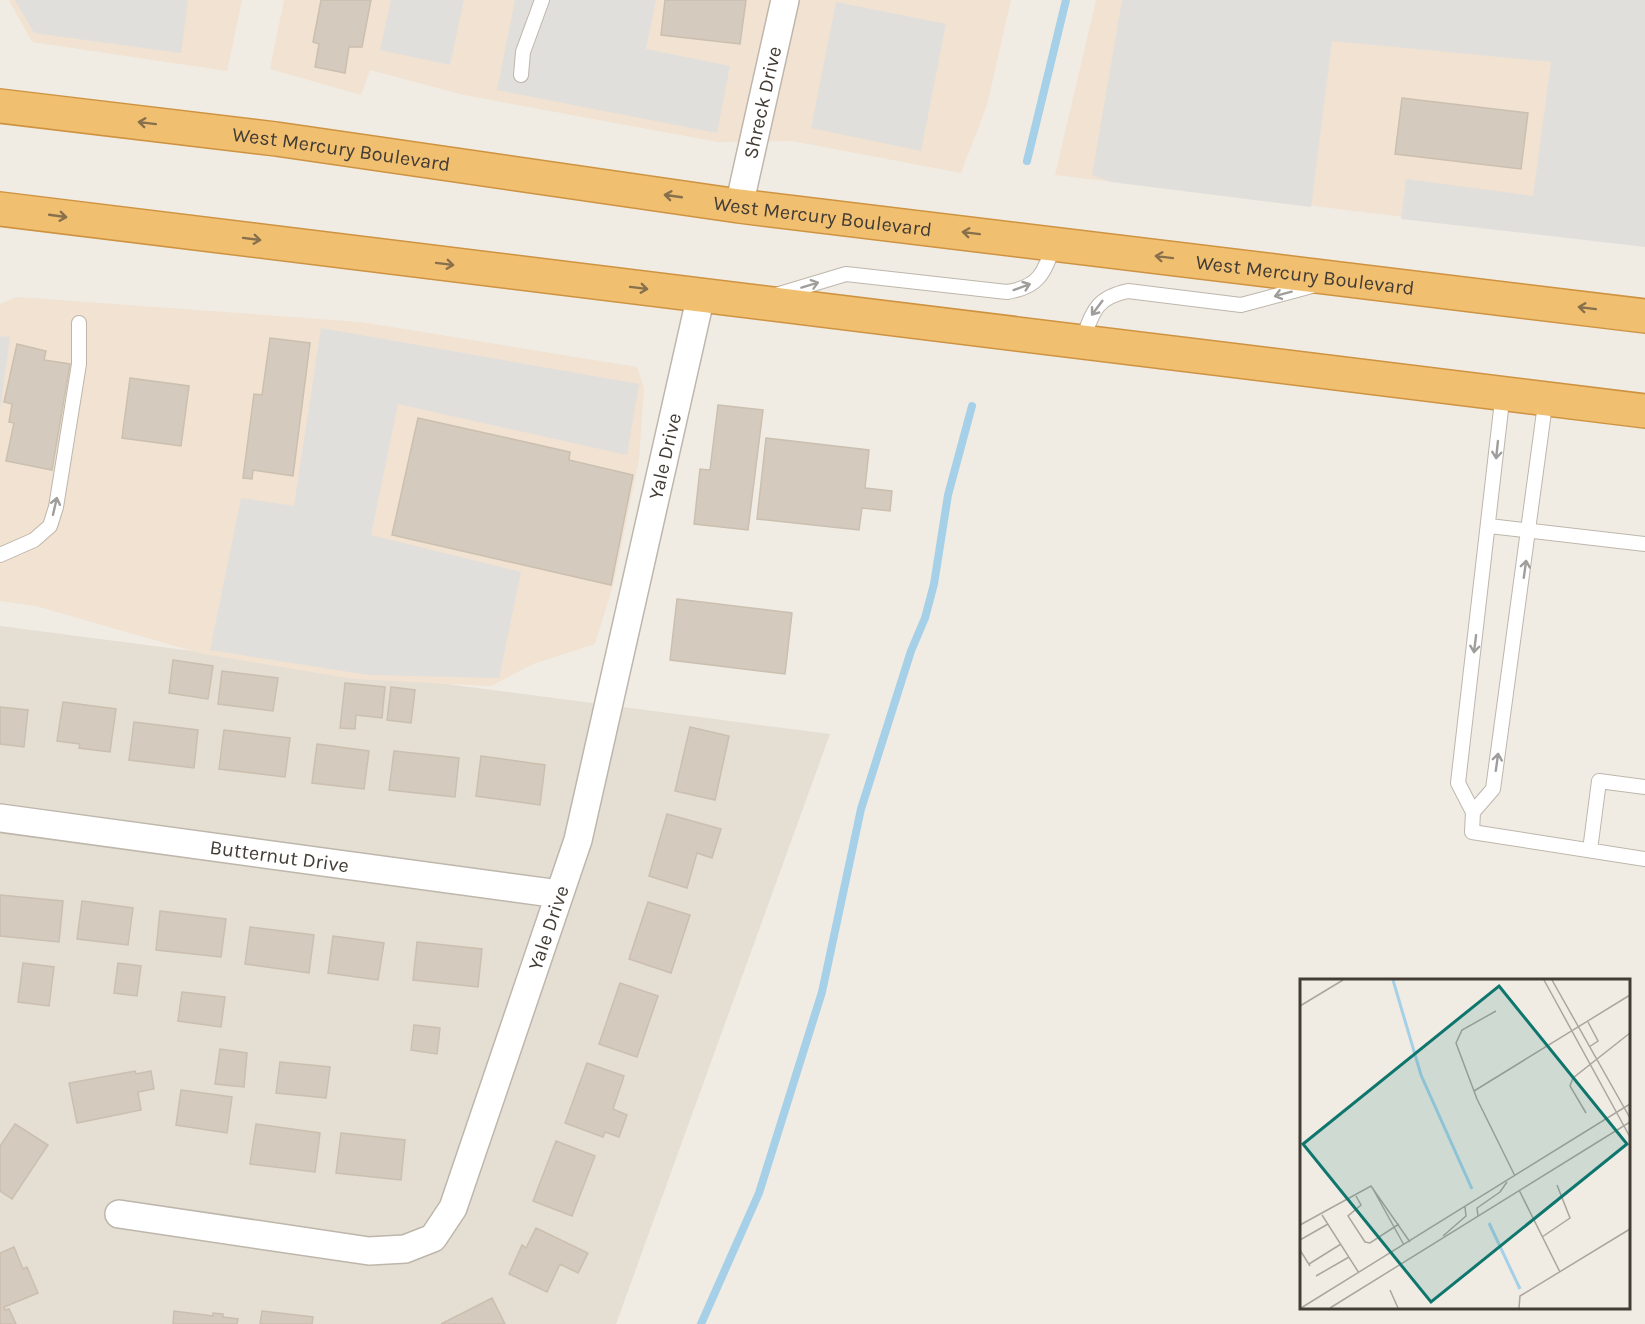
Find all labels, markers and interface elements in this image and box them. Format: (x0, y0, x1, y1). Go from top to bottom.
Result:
street label: Shreck Drive (739, 44, 786, 161)
one-way arrow (137, 118, 157, 129)
street label: West Mercury Boulevard (231, 123, 452, 176)
one-way arrow (663, 191, 683, 202)
street label: West Mercury Boulevard (712, 191, 933, 241)
one-way arrow (48, 211, 67, 222)
one-way arrow (961, 227, 981, 238)
one-way arrow (241, 234, 261, 245)
one-way arrow (1155, 251, 1175, 262)
street label: West Mercury Boulevard (1194, 251, 1416, 300)
one-way arrow (435, 258, 455, 269)
one-way arrow (800, 278, 819, 289)
one-way arrow (1013, 281, 1031, 292)
one-way arrow (628, 282, 648, 293)
one-way arrow (1274, 288, 1293, 300)
one-way arrow (1091, 300, 1104, 316)
one-way arrow (1578, 303, 1597, 314)
street label: Yale Drive (644, 411, 686, 502)
one-way arrow (1491, 440, 1502, 460)
one-way arrow (50, 497, 61, 516)
one-way arrow (1519, 559, 1530, 579)
one-way arrow (1469, 634, 1480, 654)
one-way arrow (1492, 752, 1503, 772)
street label: Butternut Drive (208, 836, 350, 877)
street label: Yale Drive (524, 882, 574, 973)
inset map (1300, 979, 1630, 1309)

